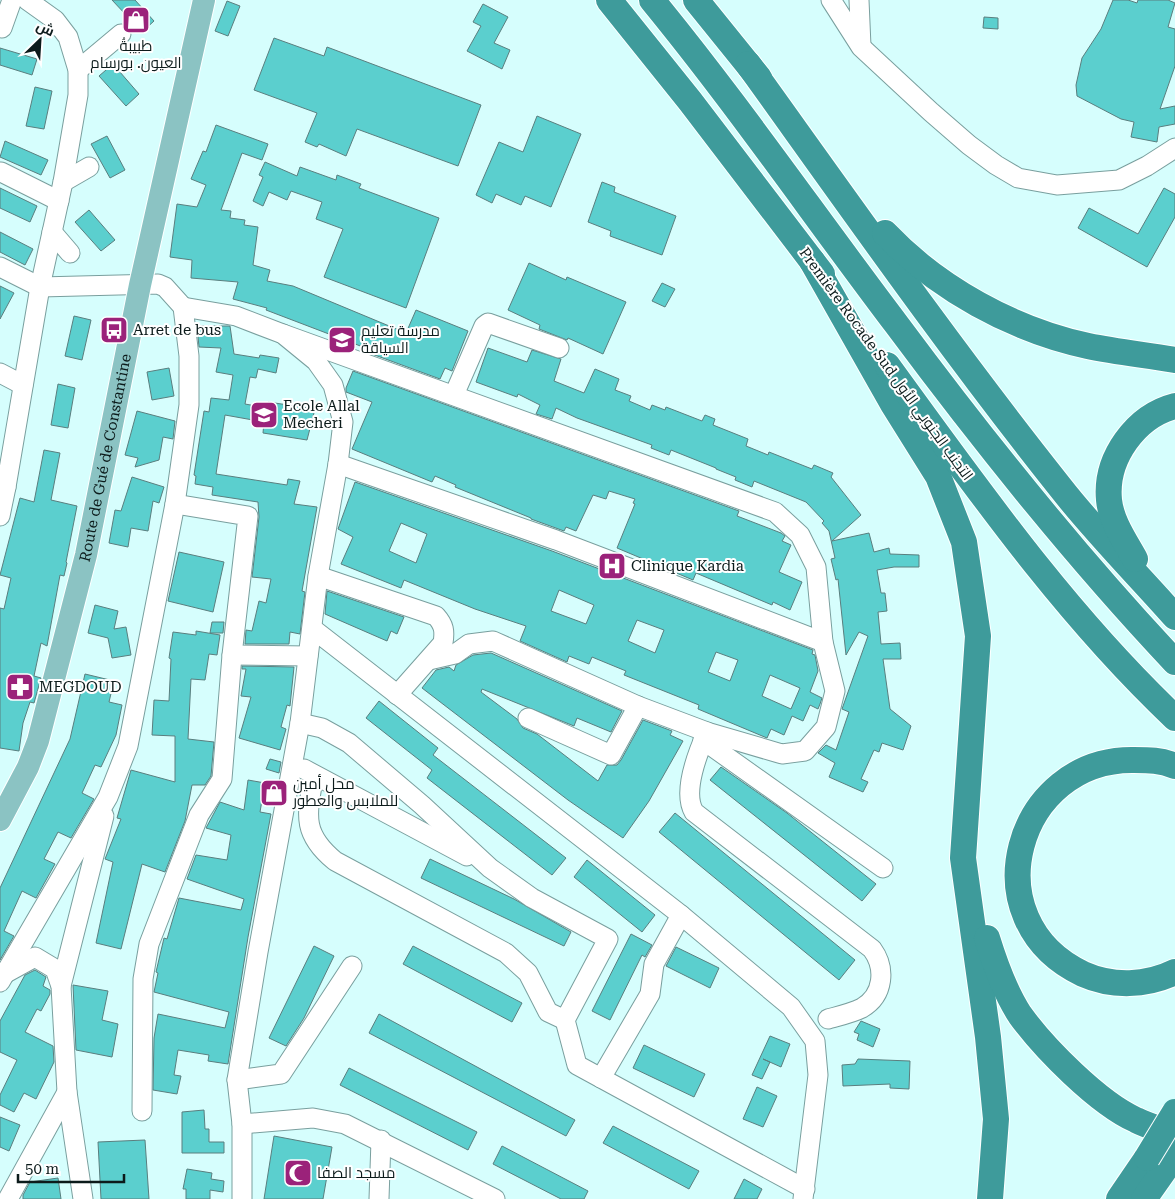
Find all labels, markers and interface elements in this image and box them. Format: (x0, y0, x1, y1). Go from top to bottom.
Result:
shop icon: طبيبةُ العيون. بورسام (121, 5, 151, 35)
north arrow (15, 15, 65, 65)
text: ش (34, 17, 57, 40)
place label: طبيبةُ العيون. بورسام (90, 37, 182, 73)
street label: Première Rocade Sud التجنب الجنوبي الأول (793, 244, 977, 486)
bus stop icon: Arret de bus (99, 315, 129, 345)
place label: Arret de bus (133, 321, 221, 339)
place label: مدرسة تعليم السياقة (361, 322, 440, 357)
school or university icon: مدرسة تعليم السياقة (327, 325, 357, 355)
street label: Route de Gué de Constantine (76, 352, 135, 564)
place label: Ecole Allal Mecheri (283, 397, 360, 432)
school or university icon: Ecole Allal Mecheri (249, 400, 279, 430)
hospital icon: Clinique Kardia (597, 551, 627, 581)
place label: Clinique Kardia (631, 557, 744, 575)
pharmacy icon: MEGDOUD (5, 672, 35, 702)
place label: MEGDOUD (39, 678, 122, 696)
place label: محل أمين للملابس والعطور (292, 774, 398, 811)
shop icon: محل أمين للملابس والعطور (259, 778, 289, 808)
scale bar (18, 1152, 124, 1184)
mosque icon: مسجد الصفا (283, 1158, 313, 1188)
text: 50 m (25, 1160, 60, 1178)
place label: مسجد الصفا (317, 1164, 395, 1182)

